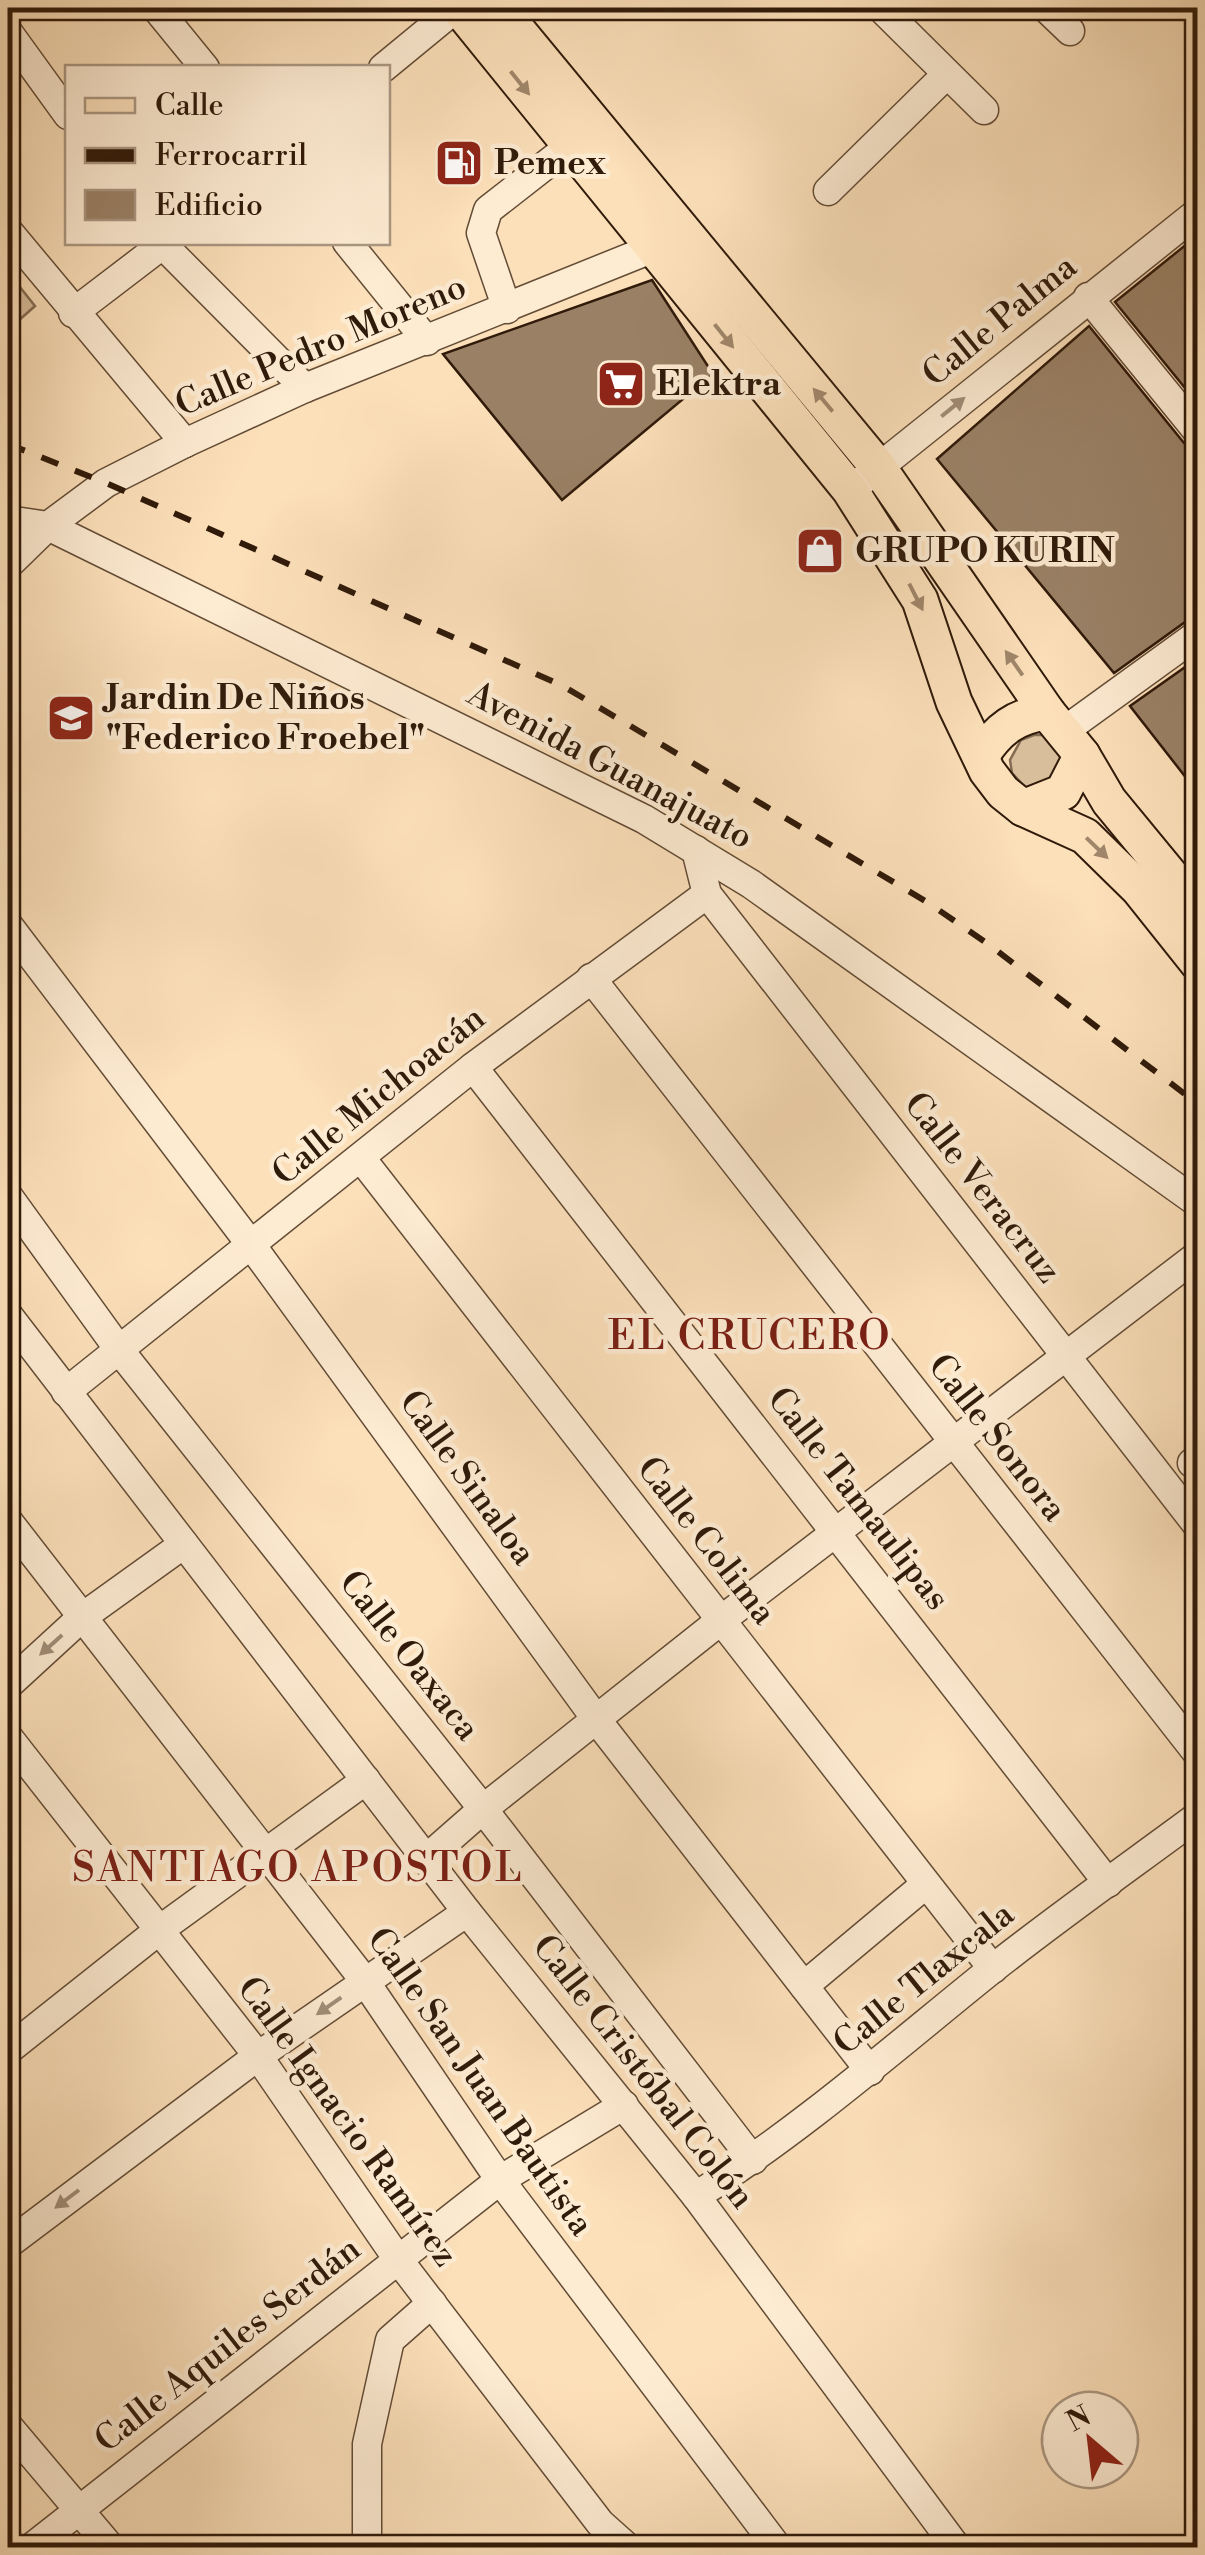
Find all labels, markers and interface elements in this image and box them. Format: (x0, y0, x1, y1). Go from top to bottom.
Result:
legend (65, 65, 390, 245)
one-way arrow (509, 71, 530, 96)
text: Calle (155, 87, 224, 125)
text: Ferrocarril (155, 137, 307, 175)
fuel station icon: Pemex (433, 137, 485, 189)
place label: Pemex (494, 142, 607, 185)
text: Edificio (155, 187, 263, 225)
street label: Calle Palma (914, 246, 1086, 396)
street label: Calle Pedro Moreno (169, 265, 473, 427)
one-way arrow (713, 324, 734, 349)
supermarket icon: Elektra (595, 358, 647, 410)
place label: Elektra (656, 363, 782, 406)
one-way arrow (813, 388, 834, 413)
one-way arrow (941, 397, 966, 418)
shop icon: GRUPO KURIN (794, 525, 846, 577)
place label: GRUPO KURIN (855, 530, 1115, 573)
one-way arrow (907, 583, 924, 612)
one-way arrow (1005, 650, 1024, 676)
street label: Avenida Guanajuato (459, 672, 760, 859)
place label: Jardin De Niños "Federico Froebel" (101, 677, 425, 760)
school or university icon: Jardin De Niños "Federico Froebel" (45, 692, 97, 744)
one-way arrow (1085, 836, 1109, 859)
street label: Calle Michoacán (264, 997, 494, 1195)
street label: Calle Veracruz (894, 1084, 1070, 1292)
district label: EL CRUCERO (608, 1312, 892, 1362)
street label: Calle Sonora (918, 1346, 1076, 1530)
street label: Calle Tamaulipas (758, 1379, 958, 1619)
street label: Calle Sinaloa (389, 1382, 545, 1574)
street label: Calle Colima (627, 1448, 785, 1634)
street label: Calle Oaxaca (329, 1562, 489, 1750)
one-way arrow (39, 1634, 64, 1656)
district label: SANTIAGO APOSTOL (72, 1844, 524, 1894)
street label: Calle Tlaxcala (825, 1893, 1023, 2065)
street label: Calle San Juan Bautista (357, 1920, 603, 2245)
street label: Calle Cristóbal Colón (523, 1926, 763, 2218)
street label: Calle Ignacio Ramírez (227, 1969, 467, 2275)
one-way arrow (315, 1996, 342, 2015)
one-way arrow (54, 2188, 80, 2208)
street label: Calle Aquiles Serdán (86, 2228, 370, 2462)
north arrow (1040, 2390, 1140, 2490)
text: N (1061, 2399, 1097, 2440)

